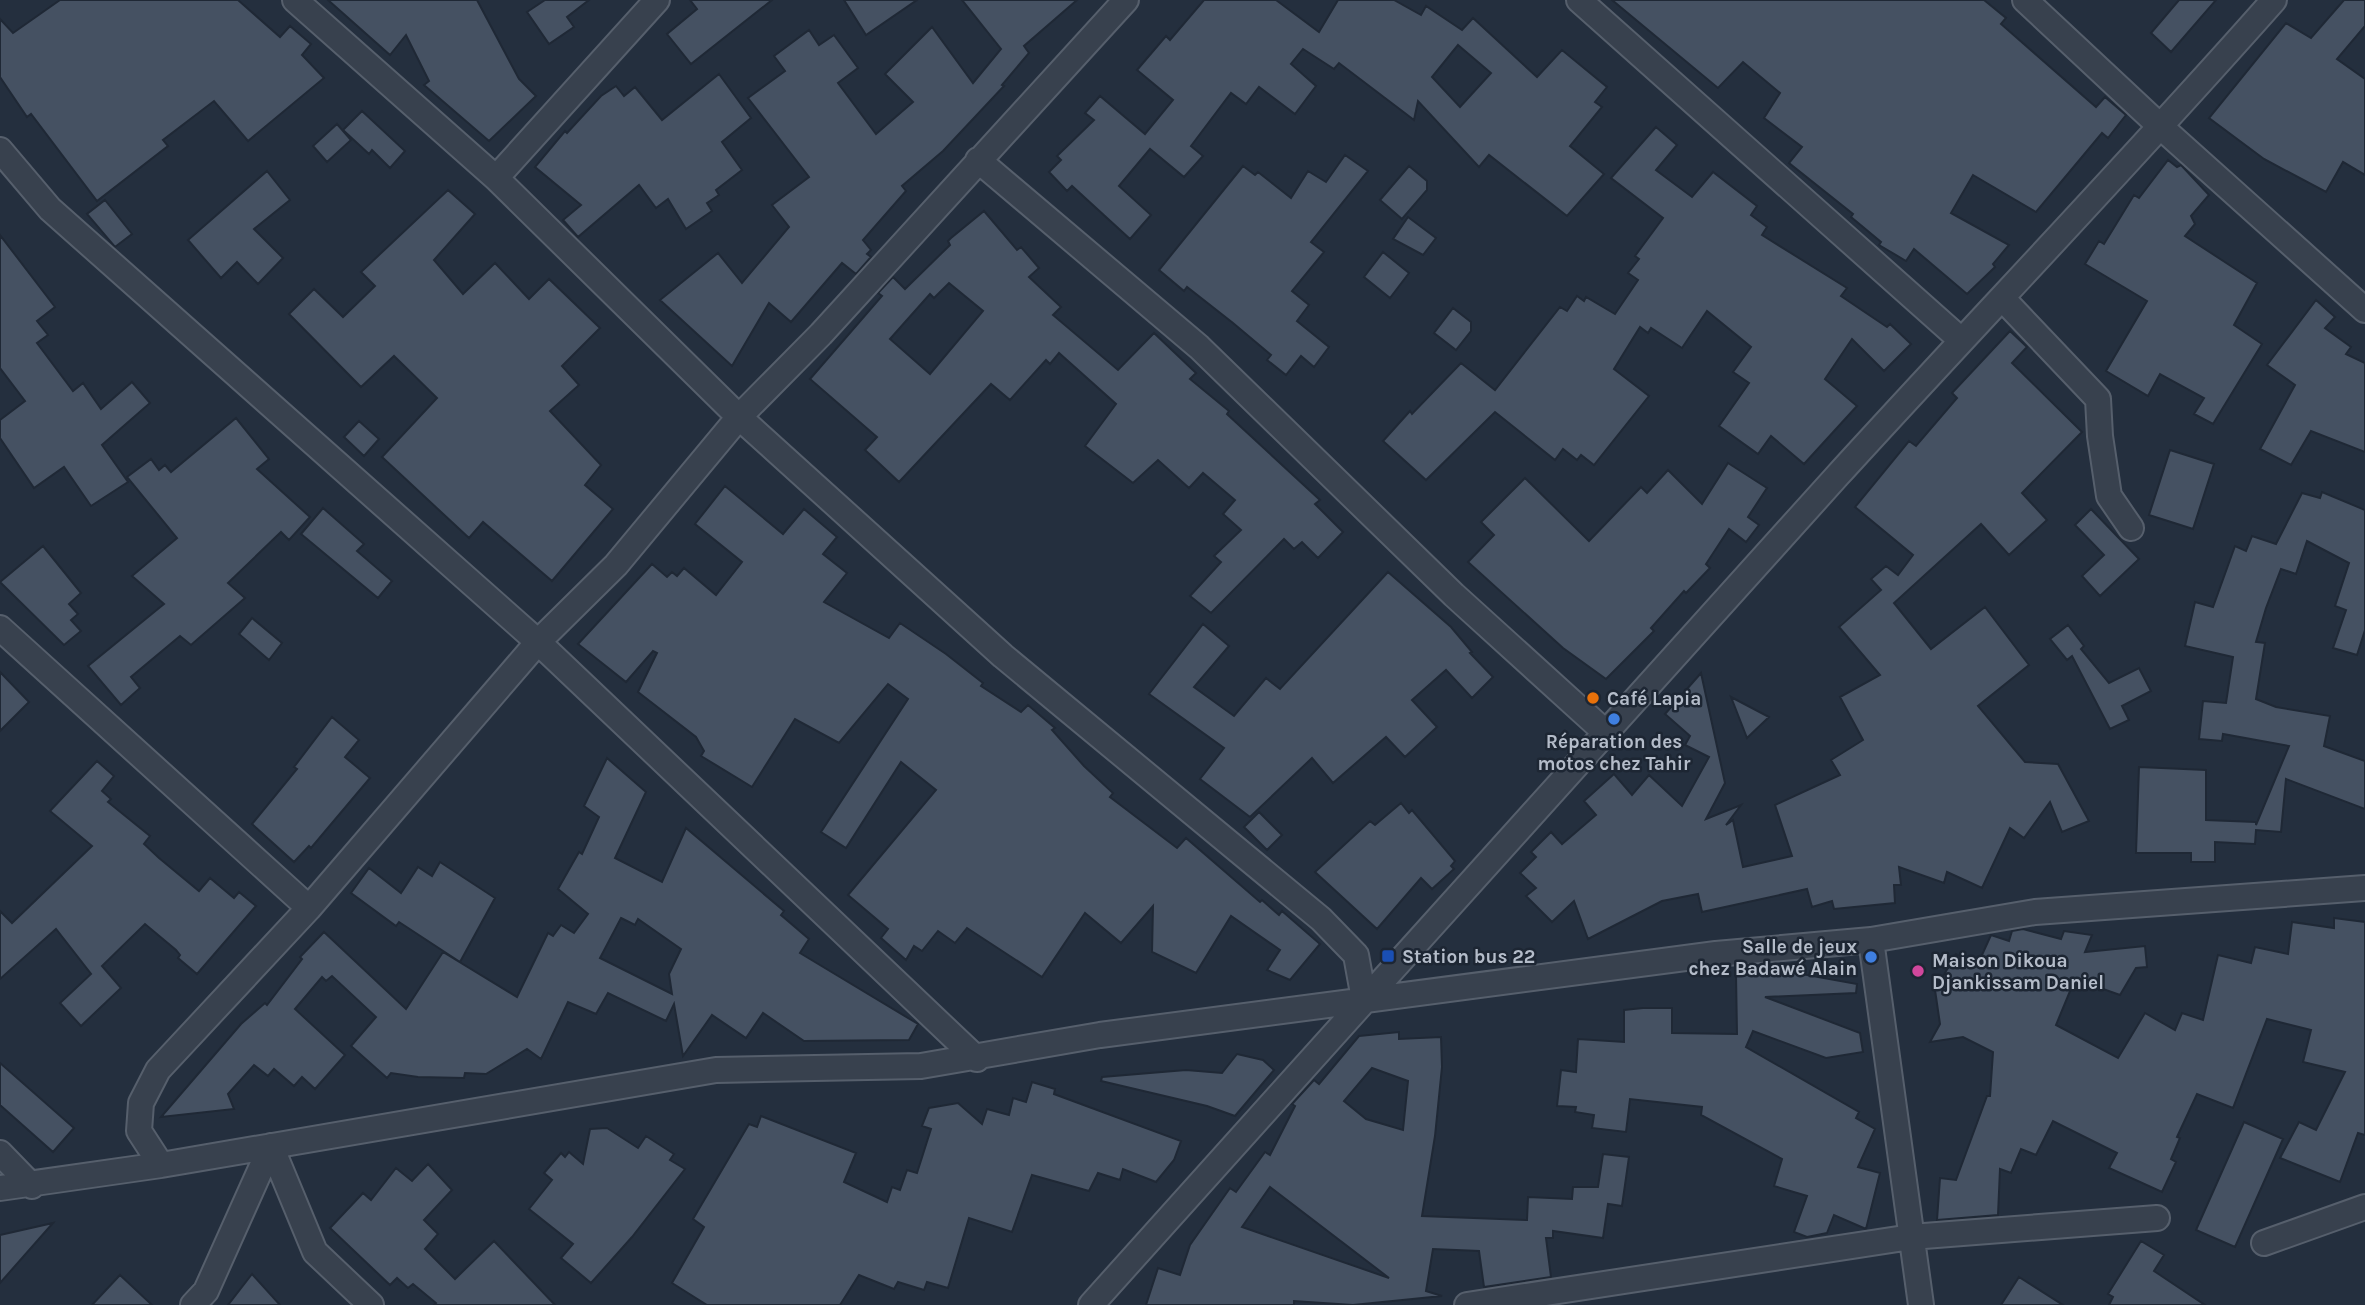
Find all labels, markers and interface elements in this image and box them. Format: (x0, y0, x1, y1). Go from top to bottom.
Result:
place label: Café Lapia (1607, 688, 1701, 710)
marker: Café Lapia (1585, 690, 1601, 706)
marker: Réparation des motos chez Tahir (1606, 711, 1622, 727)
place label: Réparation des motos chez Tahir (1538, 731, 1691, 775)
place label: Salle de jeux chez Badawé Alain (1688, 936, 1857, 980)
place label: Station bus 22 (1402, 946, 1535, 968)
marker: Station bus 22 (1380, 948, 1396, 964)
marker: Salle de jeux chez Badawé Alain (1863, 949, 1879, 965)
place label: Maison Dikoua Djankissam Daniel (1932, 950, 2104, 994)
marker: Maison Dikoua Djankissam Daniel (1910, 963, 1926, 979)

